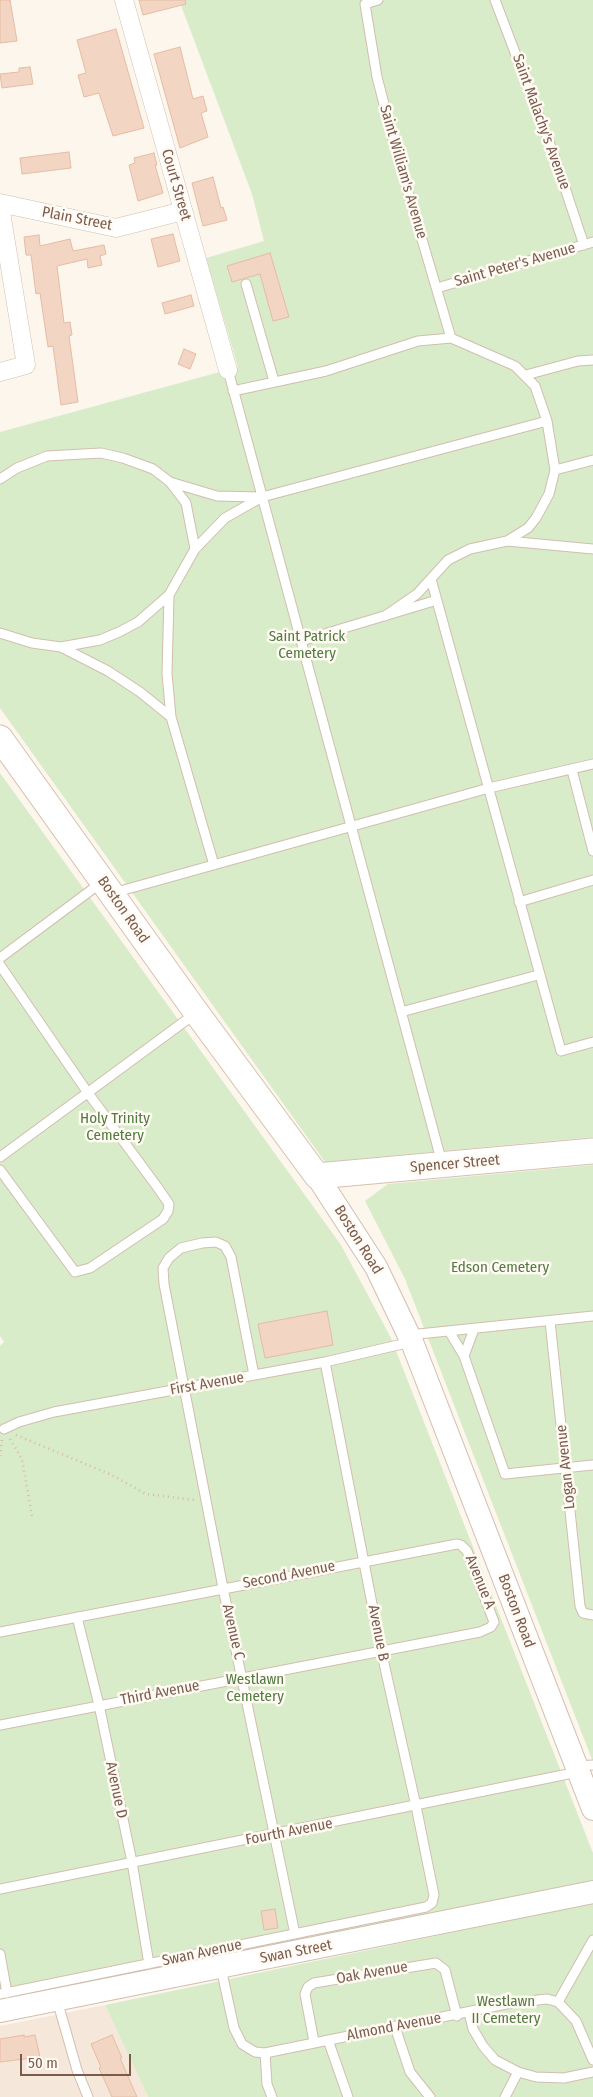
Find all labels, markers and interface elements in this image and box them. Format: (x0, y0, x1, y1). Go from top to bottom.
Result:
street label: Saint Malachy's Avenue (508, 52, 574, 192)
street label: Saint William's Avenue (375, 103, 431, 241)
street label: Court Street (157, 147, 195, 223)
street label: Plain Street (40, 203, 114, 235)
street label: Saint Peter's Avenue (452, 239, 578, 291)
park label: Saint Patrick Cemetery (269, 628, 345, 663)
street label: Boston Road (93, 873, 153, 947)
park label: Holy Trinity Cemetery (80, 1110, 150, 1145)
street label: Spencer Street (409, 1151, 501, 1177)
street label: Boston Road (330, 1202, 386, 1278)
park label: Edson Cemetery (451, 1259, 549, 1277)
street label: First Avenue (169, 1369, 245, 1399)
street label: Logan Avenue (553, 1424, 579, 1510)
street label: Avenue A (461, 1552, 499, 1612)
street label: Second Avenue (241, 1557, 337, 1593)
street label: Boston Road (494, 1572, 538, 1650)
street label: Avenue C (218, 1603, 248, 1661)
street label: Avenue B (364, 1603, 392, 1663)
park label: Westlawn Cemetery (226, 1671, 284, 1706)
street label: Third Avenue (119, 1677, 201, 1709)
street label: Avenue D (101, 1760, 131, 1820)
street label: Fourth Avenue (244, 1815, 334, 1849)
street label: Swan Avenue (161, 1936, 243, 1970)
street label: Swan Street (259, 1936, 333, 1968)
street label: Oak Avenue (335, 1958, 409, 1988)
park label: Westlawn II Cemetery (471, 1993, 541, 2028)
street label: Almond Avenue (345, 2009, 443, 2045)
scale bar (22, 2044, 134, 2076)
text: 50 m (28, 2054, 58, 2072)

